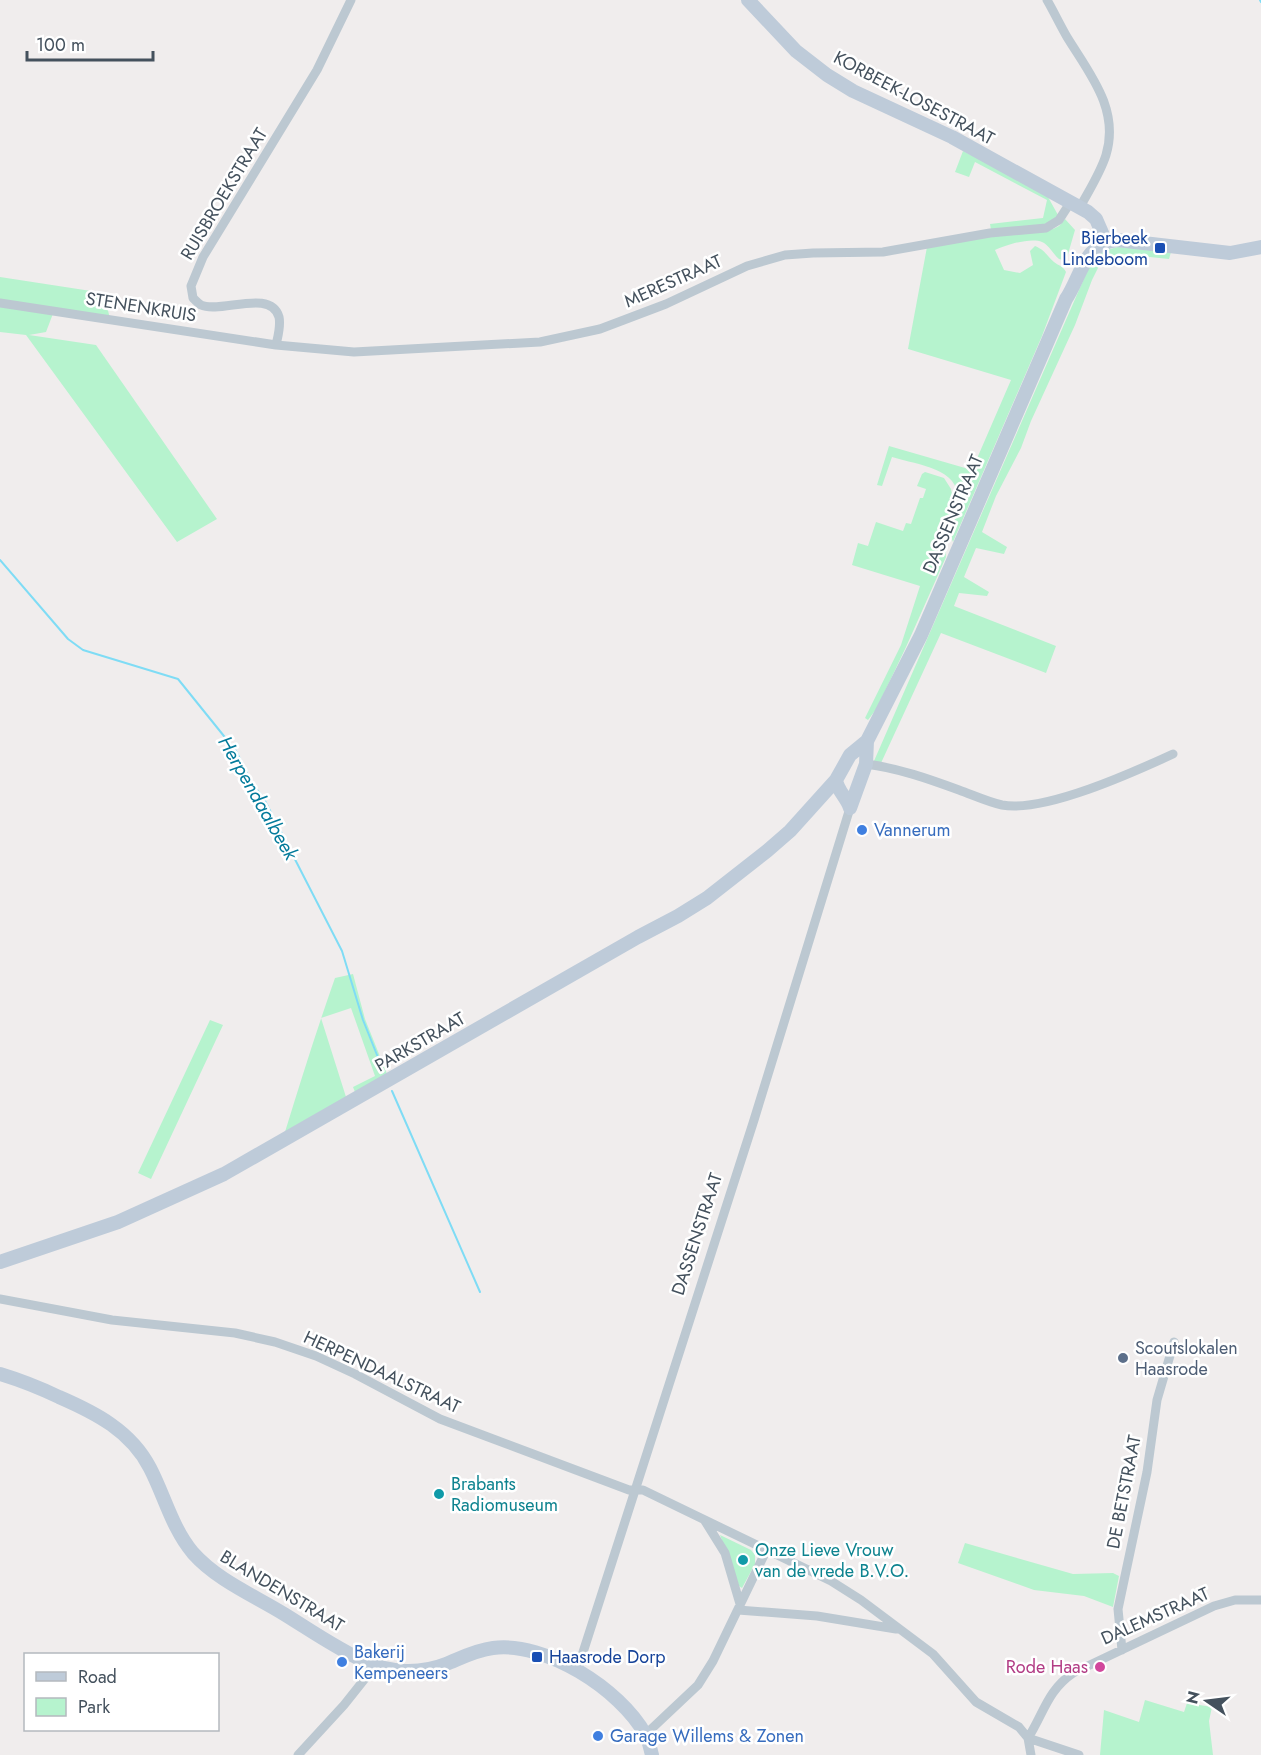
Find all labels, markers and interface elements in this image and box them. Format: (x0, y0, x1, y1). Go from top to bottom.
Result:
scale bar (27, 24, 153, 62)
text: 100 m (36, 32, 85, 58)
street label: KORBEEK-LOSESTRAAT (829, 45, 1000, 152)
street label: RUISBROEKSTRAAT (174, 123, 274, 265)
place label: Bierbeek Lindeboom (1062, 225, 1148, 272)
marker: Bierbeek Lindeboom (1153, 241, 1167, 255)
street label: MERESTRAAT (620, 248, 726, 314)
street label: STENENKRUIS (84, 285, 198, 329)
street label: DASSENSTRAAT (916, 450, 990, 577)
water label: Herpendaalbeek (211, 731, 306, 867)
place label: Vannerum (874, 817, 951, 843)
marker: Vannerum (855, 823, 869, 837)
street label: PARKSTRAAT (370, 1005, 471, 1078)
street label: DASSENSTRAAT (665, 1169, 729, 1298)
street label: HERPENDAALSTRAAT (299, 1324, 465, 1420)
place label: Scoutslokalen Haasrode (1135, 1335, 1238, 1382)
marker: Scoutslokalen Haasrode (1116, 1351, 1130, 1365)
street label: DE BETSTRAAT (1100, 1432, 1148, 1551)
place label: Brabants Radiomuseum (451, 1471, 558, 1518)
marker: Brabants Radiomuseum (432, 1487, 446, 1501)
place label: Onze Lieve Vrouw van de vrede B.V.O. (755, 1537, 909, 1584)
street label: BLANDENSTRAAT (215, 1544, 349, 1639)
marker: Onze Lieve Vrouw van de vrede B.V.O. (736, 1553, 750, 1567)
street label: DALEMSTRAAT (1097, 1580, 1214, 1651)
place label: Bakerij Kempeneers (354, 1639, 448, 1686)
place label: Haasrode Dorp (549, 1644, 666, 1670)
marker: Haasrode Dorp (530, 1650, 544, 1664)
legend (24, 1653, 219, 1731)
place label: Rode Haas (1006, 1654, 1088, 1680)
marker: Bakerij Kempeneers (335, 1655, 349, 1669)
marker: Rode Haas (1093, 1660, 1107, 1674)
text: Road (78, 1664, 117, 1690)
north arrow (1177, 1671, 1237, 1731)
text: N (1180, 1689, 1206, 1706)
text: Park (78, 1694, 110, 1720)
place label: Garage Willems & Zonen (610, 1723, 804, 1749)
marker: Garage Willems & Zonen (591, 1729, 605, 1743)

